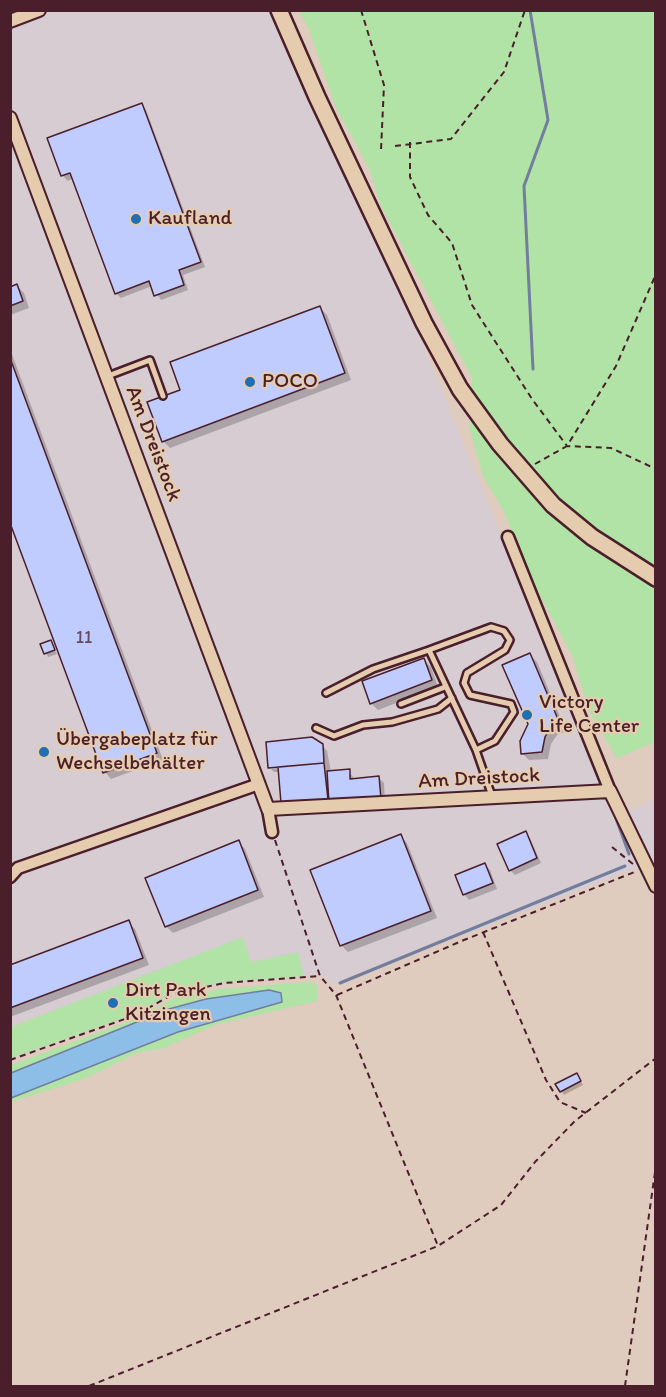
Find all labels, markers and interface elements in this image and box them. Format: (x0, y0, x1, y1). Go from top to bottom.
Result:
place label: Kaufland (148, 206, 232, 232)
marker: Kaufland (129, 212, 143, 226)
place label: POCO (262, 369, 318, 395)
marker: POCO (243, 375, 257, 389)
street label: Am Dreistock (119, 383, 187, 505)
house number: 11 (76, 627, 92, 649)
place label: Victory Life Center (539, 690, 639, 740)
marker: Victory Life Center (520, 708, 534, 722)
place label: Übergabeplatz für Wechselbehälter (56, 727, 218, 777)
marker: Übergabeplatz für Wechselbehälter (37, 745, 51, 759)
street label: Am Dreistock (417, 763, 541, 795)
place label: Dirt Park Kitzingen (125, 978, 211, 1028)
marker: Dirt Park Kitzingen (106, 996, 120, 1010)

